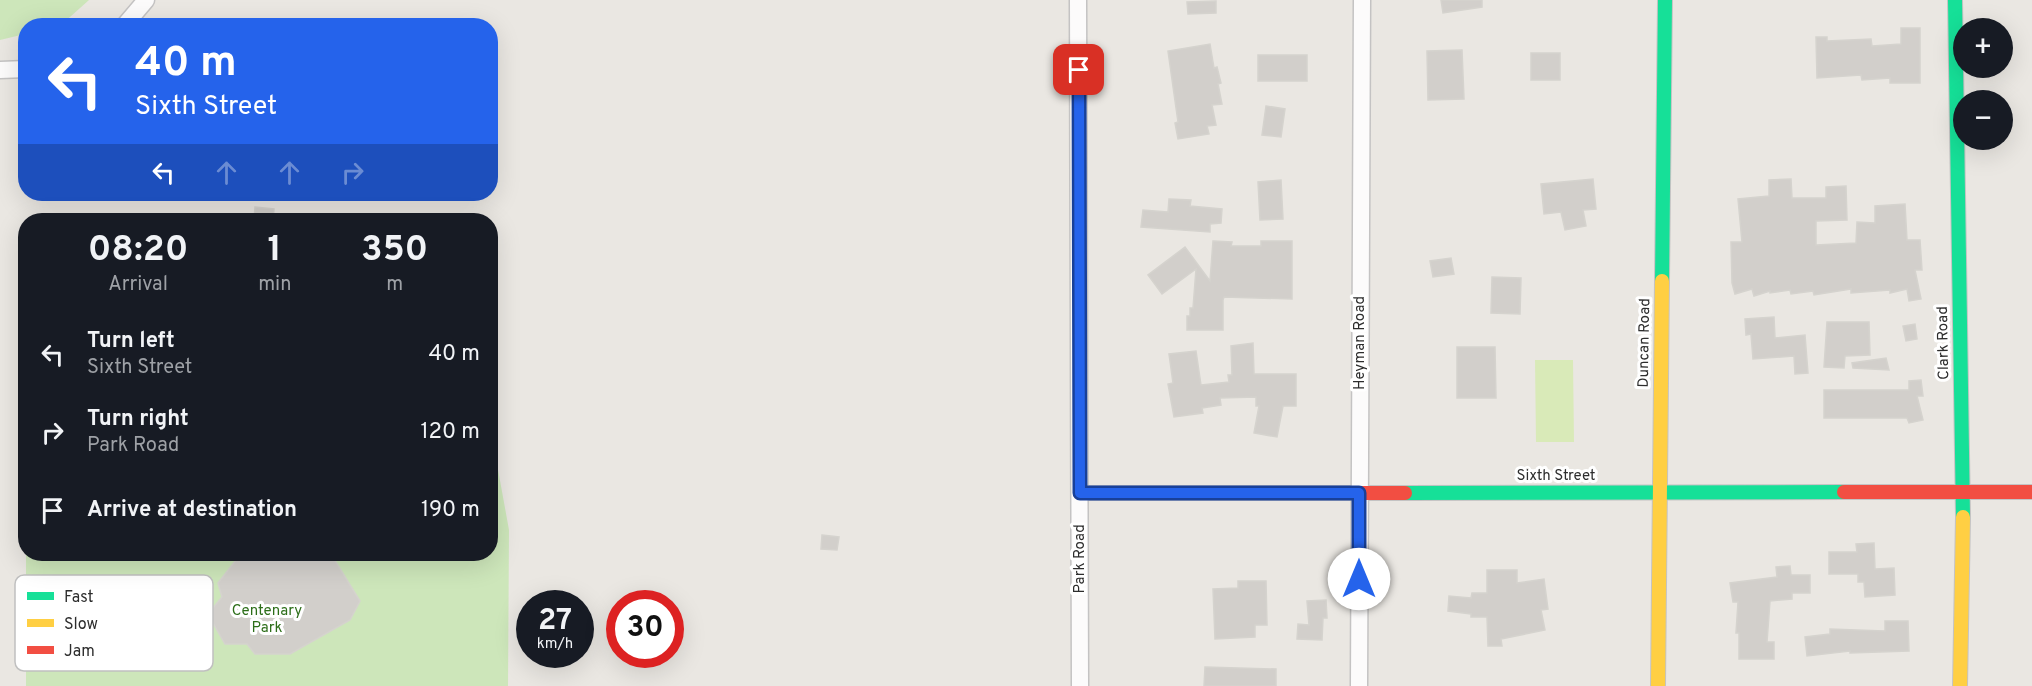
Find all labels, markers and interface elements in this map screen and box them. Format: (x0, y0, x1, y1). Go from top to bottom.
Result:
map controls (1953, 18, 2013, 150)
button: + (1953, 18, 2013, 78)
text: 40 m (135, 38, 237, 91)
icon: left (36, 42, 114, 120)
pin (1053, 44, 1104, 95)
icon: arrive (1062, 53, 1095, 86)
text: Sixth Street (135, 90, 277, 124)
button: − (1953, 90, 2013, 150)
icon: left (147, 156, 180, 189)
icon: ahead (210, 156, 243, 189)
icon: ahead (273, 156, 306, 189)
icon: right (336, 156, 369, 189)
text: 08:20 (88, 228, 188, 274)
text: 1 (268, 228, 282, 274)
text: 350 (361, 228, 428, 274)
text: Arrival (108, 272, 168, 298)
text: min (258, 272, 291, 298)
text: m (386, 272, 403, 298)
street label: Heyman Road (1351, 296, 1370, 390)
street label: Duncan Road (1635, 298, 1655, 388)
street label: Clark Road (1934, 306, 1954, 380)
text: Turn left (87, 328, 175, 355)
icon: left (36, 338, 69, 371)
text: 40 m (428, 341, 480, 368)
text: Sixth Street (87, 355, 192, 381)
text: Turn right (87, 406, 189, 433)
icon: right (36, 416, 69, 449)
text: 120 m (420, 419, 480, 446)
text: Park Road (87, 433, 179, 459)
street label: Sixth Street (1516, 467, 1596, 486)
icon: arrive (36, 494, 69, 527)
text: Arrive at destination (87, 497, 297, 524)
text: 190 m (421, 497, 480, 524)
street label: Park Road (1071, 524, 1090, 594)
position arrow (1327, 547, 1391, 611)
legend (15, 575, 213, 671)
text: Fast (64, 588, 94, 608)
speed limit sign: 30 (606, 590, 684, 668)
park label: Centenary Park (232, 602, 302, 638)
text: 27 (538, 603, 572, 640)
text: Slow (64, 615, 98, 635)
text: km/h (537, 635, 573, 654)
text: Jam (64, 642, 95, 662)

